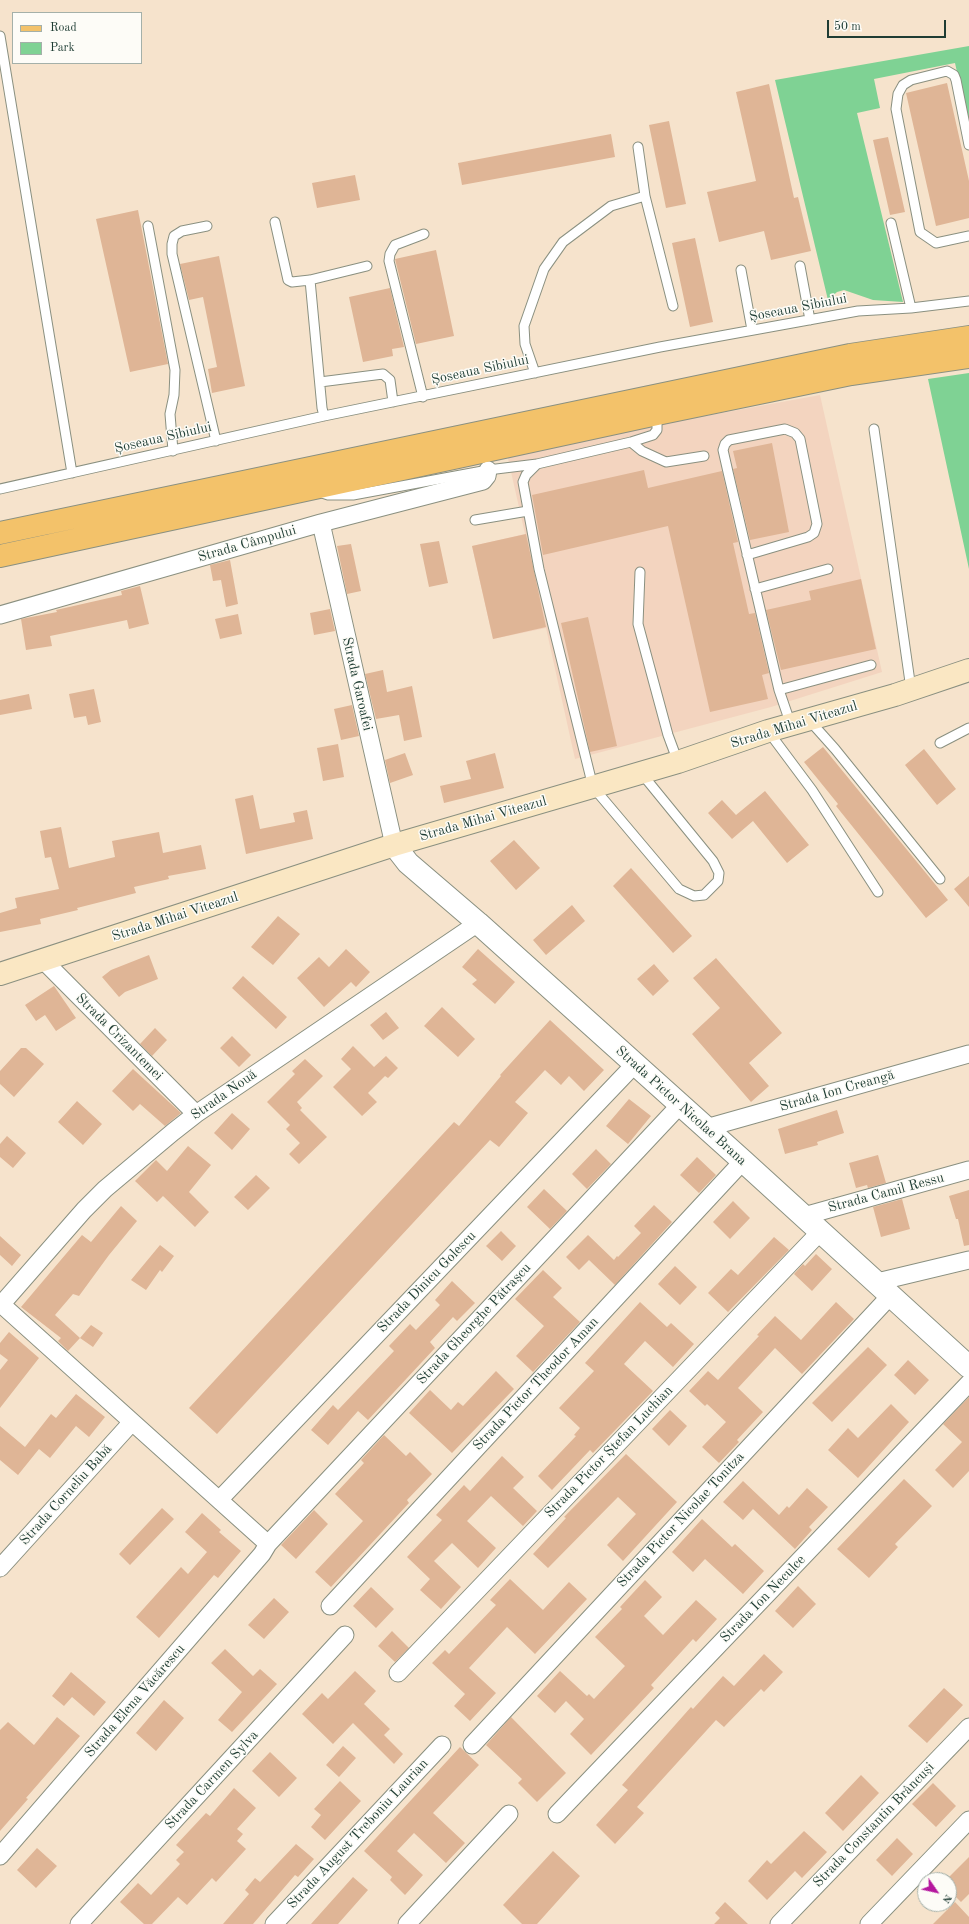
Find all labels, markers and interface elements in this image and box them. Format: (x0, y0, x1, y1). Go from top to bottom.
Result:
legend (12, 12, 142, 64)
scale bar (829, 12, 948, 38)
text: 50 m (834, 21, 861, 33)
text: Road (50, 22, 77, 34)
text: Park (50, 42, 75, 54)
street label: Șoseaua Sibiului (748, 290, 848, 326)
street label: Șoseaua Sibiului (430, 351, 530, 389)
street label: Șoseaua Sibiului (113, 419, 213, 457)
street label: Strada Câmpului (196, 522, 298, 566)
street label: Strada Garoafei (338, 635, 376, 733)
street label: Strada Mihai Viteazul (729, 698, 859, 752)
street label: Strada Mihai Viteazul (417, 793, 549, 845)
street label: Strada Mihai Viteazul (110, 889, 240, 945)
street label: Strada Crizantemei (72, 990, 166, 1084)
street label: Strada Pictor Nicolae Brana (612, 1043, 750, 1169)
street label: Strada Nouă (188, 1066, 260, 1124)
street label: Strada Ion Creangă (778, 1067, 896, 1115)
street label: Strada Camil Ressu (826, 1169, 946, 1217)
street label: Strada Dinicu Golescu (374, 1228, 480, 1336)
street label: Strada Gheorghe Pătrașcu (413, 1260, 535, 1388)
street label: Strada Pictor Theodor Aman (470, 1314, 602, 1454)
street label: Strada Pictor Ștefan Luchian (541, 1382, 677, 1522)
street label: Strada Corneliu Babă (16, 1441, 116, 1549)
street label: Strada Pictor Nicolae Tonitza (614, 1449, 748, 1591)
street label: Strada Ion Neculce (717, 1552, 809, 1646)
street label: Strada Elena Văcărescu (81, 1641, 189, 1761)
street label: Strada Carmen Sylva (162, 1727, 262, 1833)
street label: Strada August Treboniu Laurian (284, 1755, 432, 1913)
street label: Strada Constantin Brâncuși (810, 1759, 938, 1891)
north arrow (917, 1872, 957, 1912)
text: N (940, 1892, 953, 1905)

